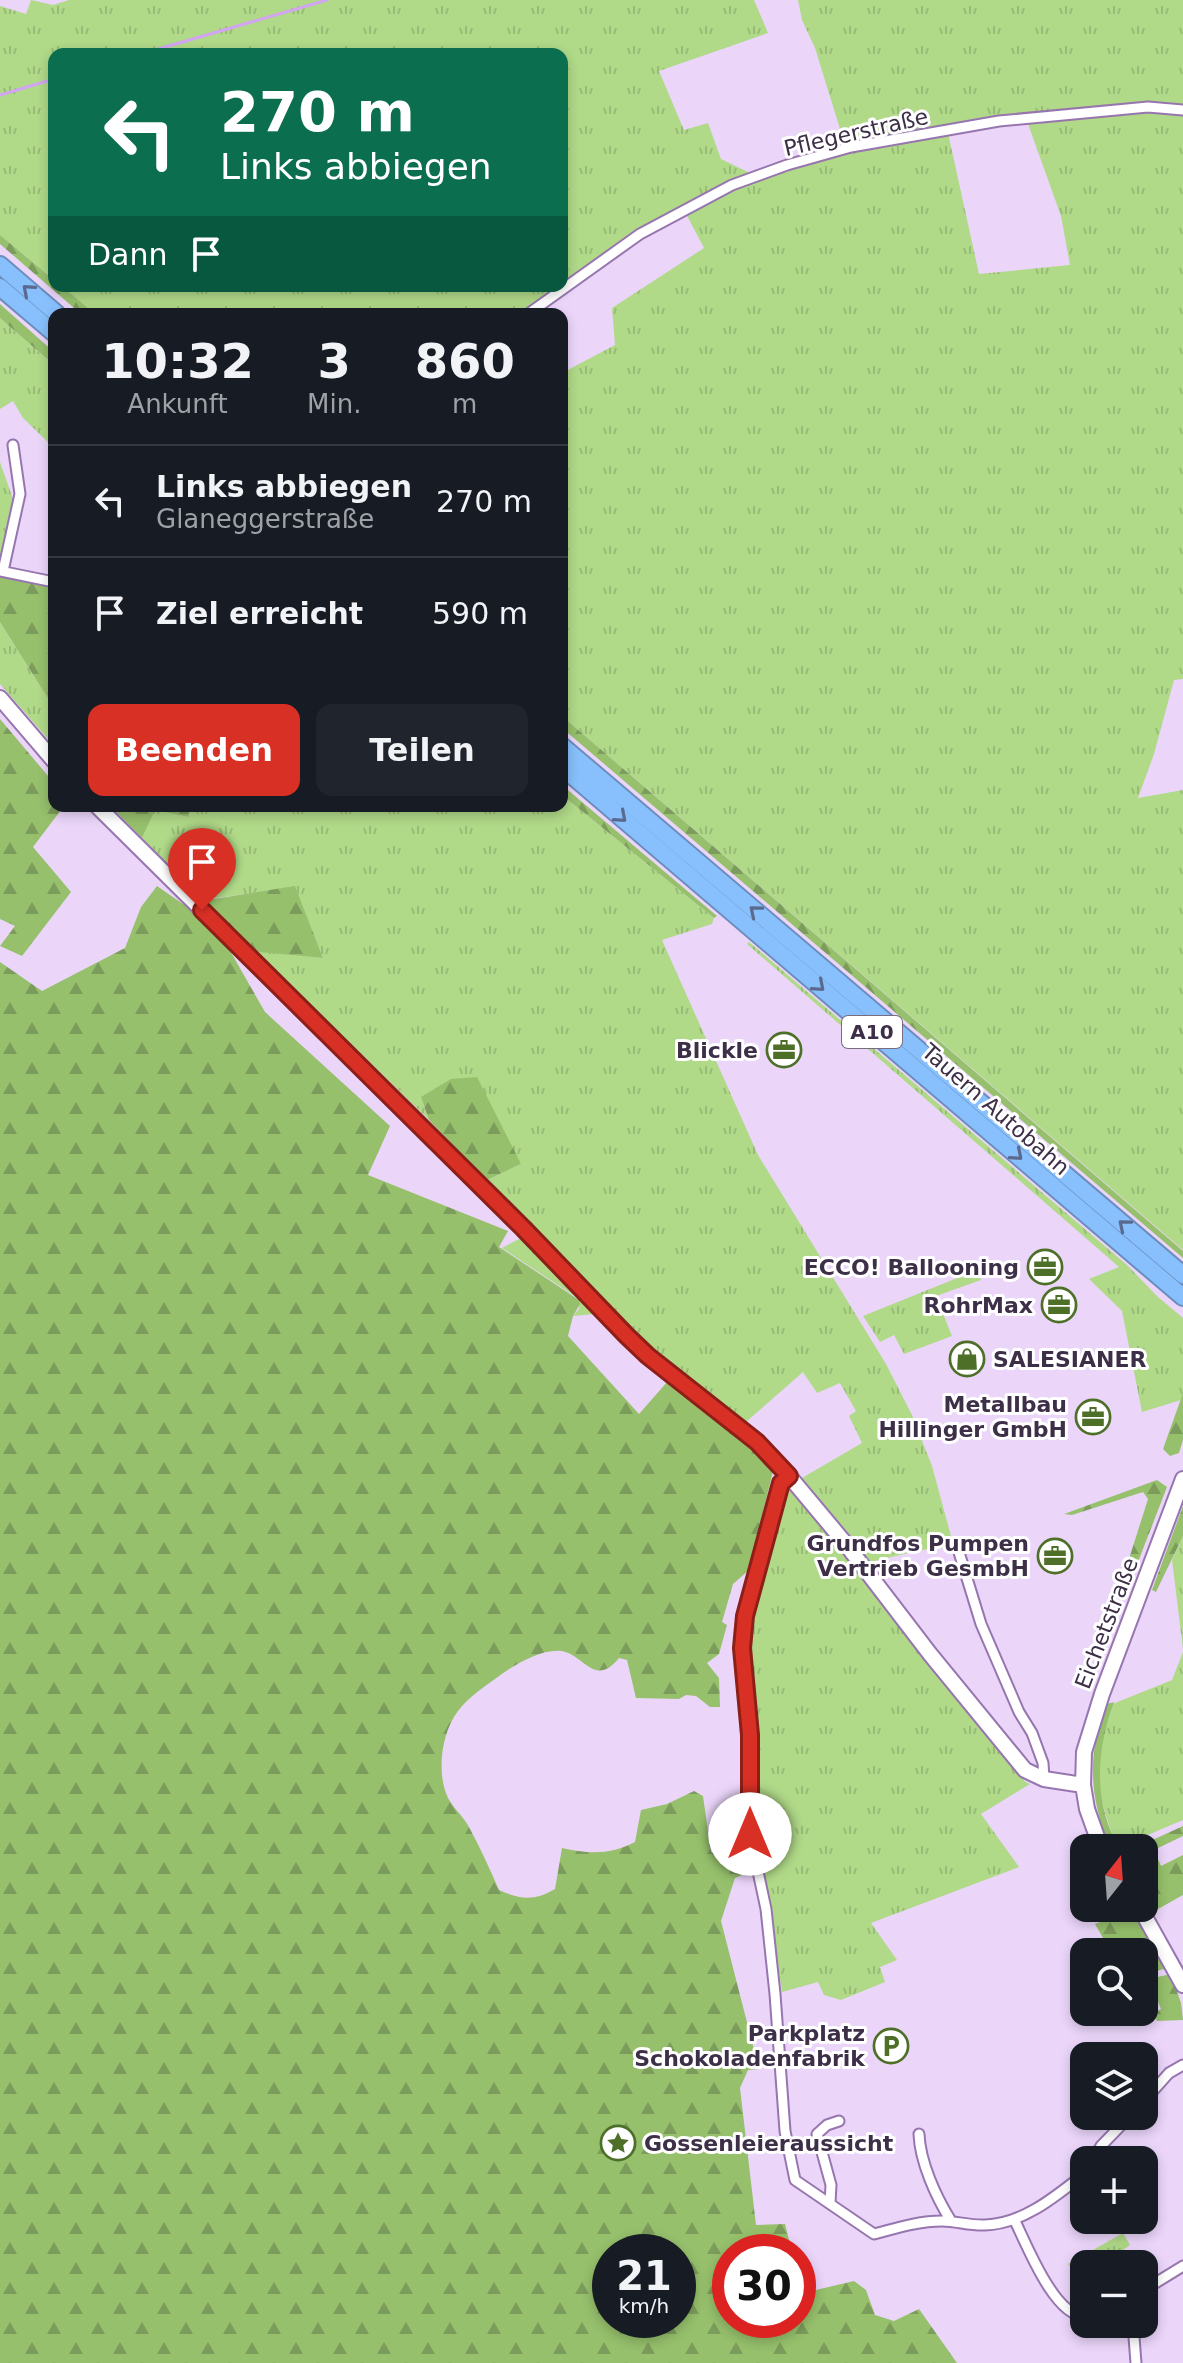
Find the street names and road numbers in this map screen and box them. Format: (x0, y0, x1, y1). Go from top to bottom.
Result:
street label: Pflegerstraße (782, 104, 931, 161)
road number: A10 (842, 1016, 902, 1048)
street label: Tauern Autobahn (916, 1038, 1074, 1180)
street label: Eichetstraße (1070, 1554, 1143, 1692)

